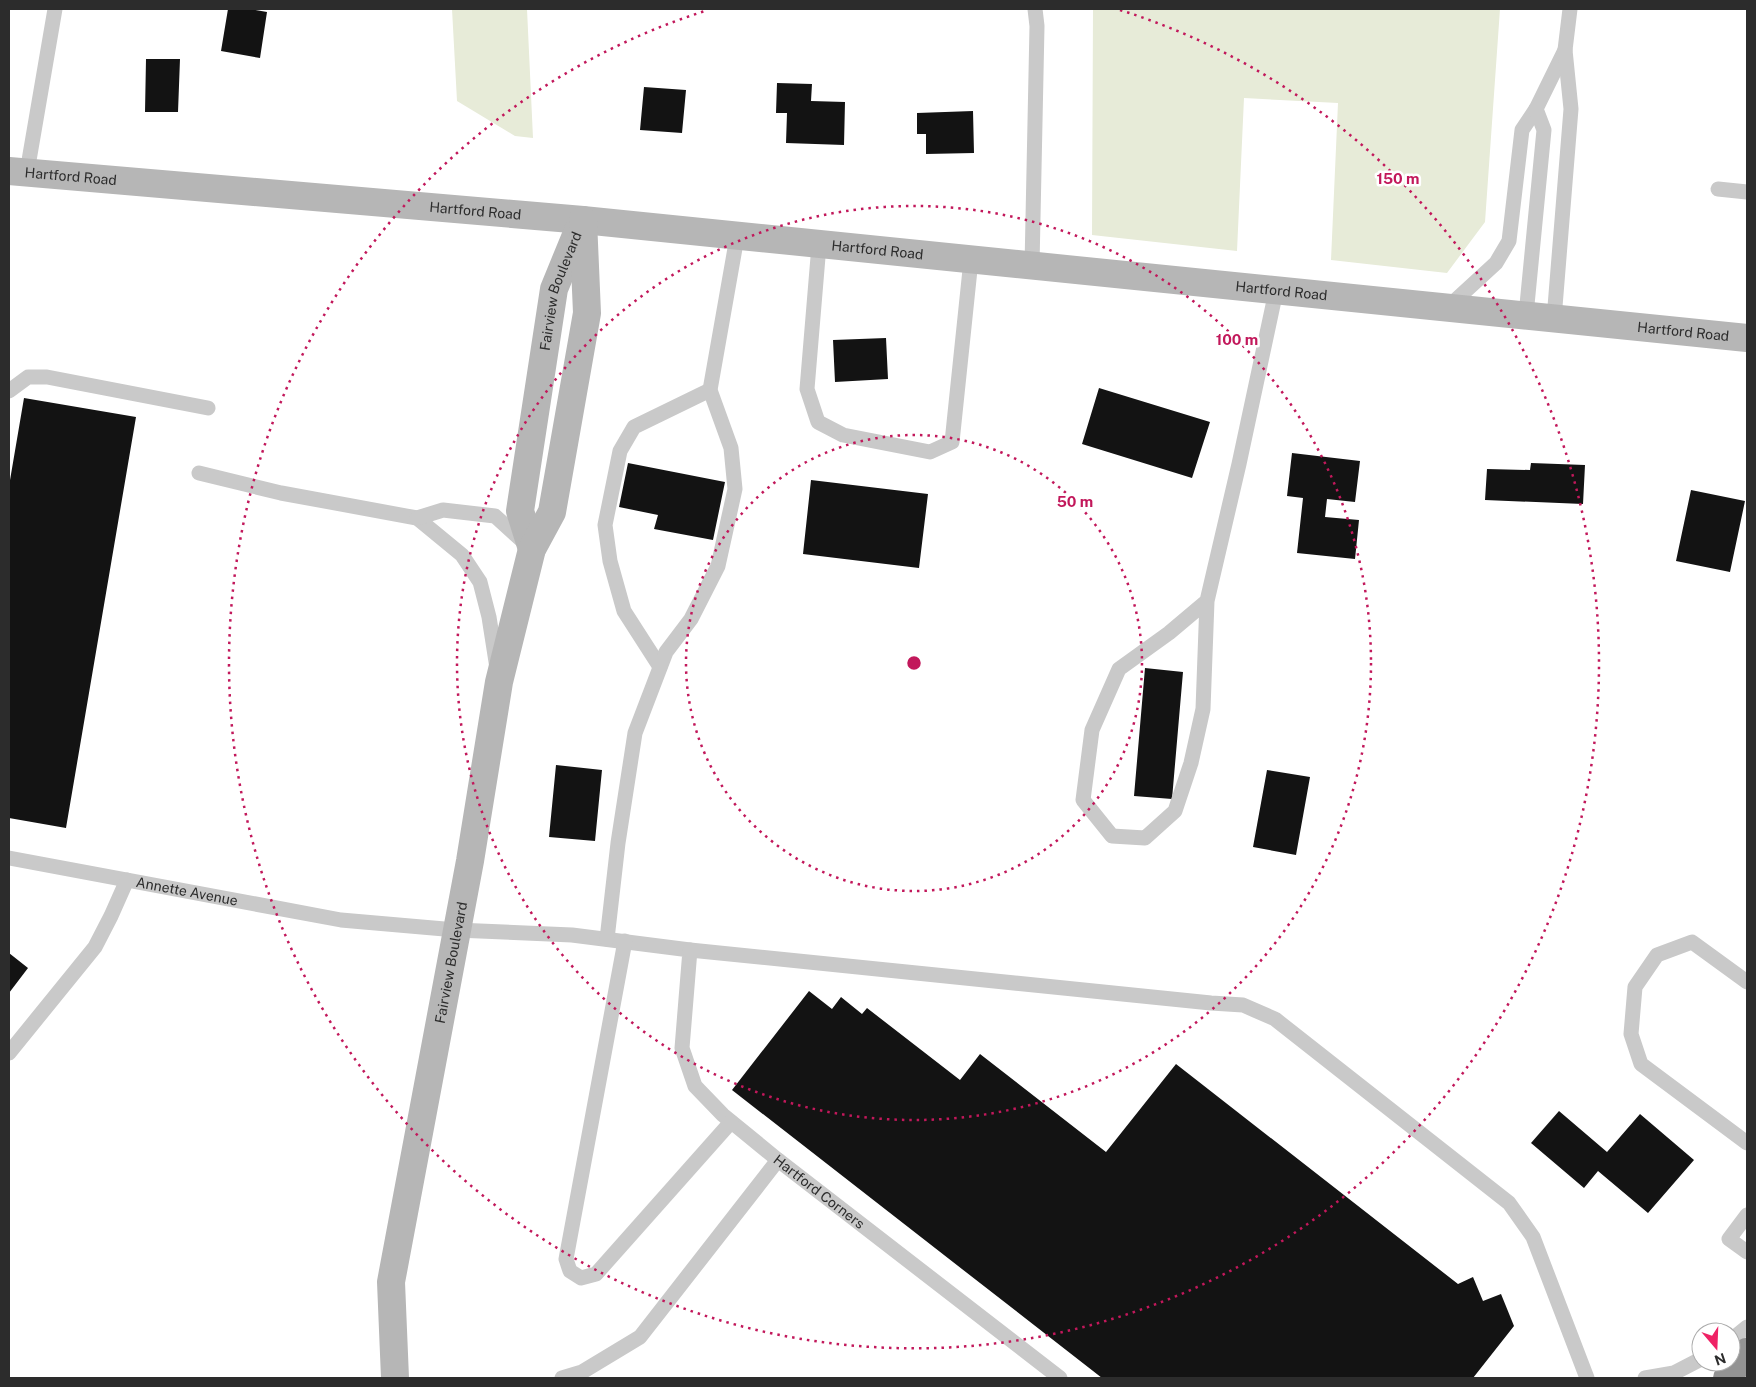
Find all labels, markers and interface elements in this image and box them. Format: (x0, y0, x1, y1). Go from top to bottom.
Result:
street label: Hartford Road (24, 164, 117, 188)
text: 150 m (1376, 170, 1420, 187)
street label: Hartford Road (429, 199, 522, 223)
street label: Fairview Boulevard (537, 229, 585, 352)
street label: Hartford Road (831, 237, 924, 262)
street label: Hartford Road (1235, 278, 1328, 303)
street label: Hartford Road (1637, 319, 1730, 344)
text: 100 m (1216, 331, 1258, 348)
text: 50 m (1057, 493, 1093, 510)
centre of rings (905, 654, 923, 672)
street label: Annette Avenue (135, 874, 239, 909)
street label: Fairview Boulevard (432, 900, 470, 1025)
street label: Hartford Corners (770, 1152, 868, 1232)
north arrow (1691, 1322, 1741, 1372)
text: N (1712, 1350, 1728, 1369)

